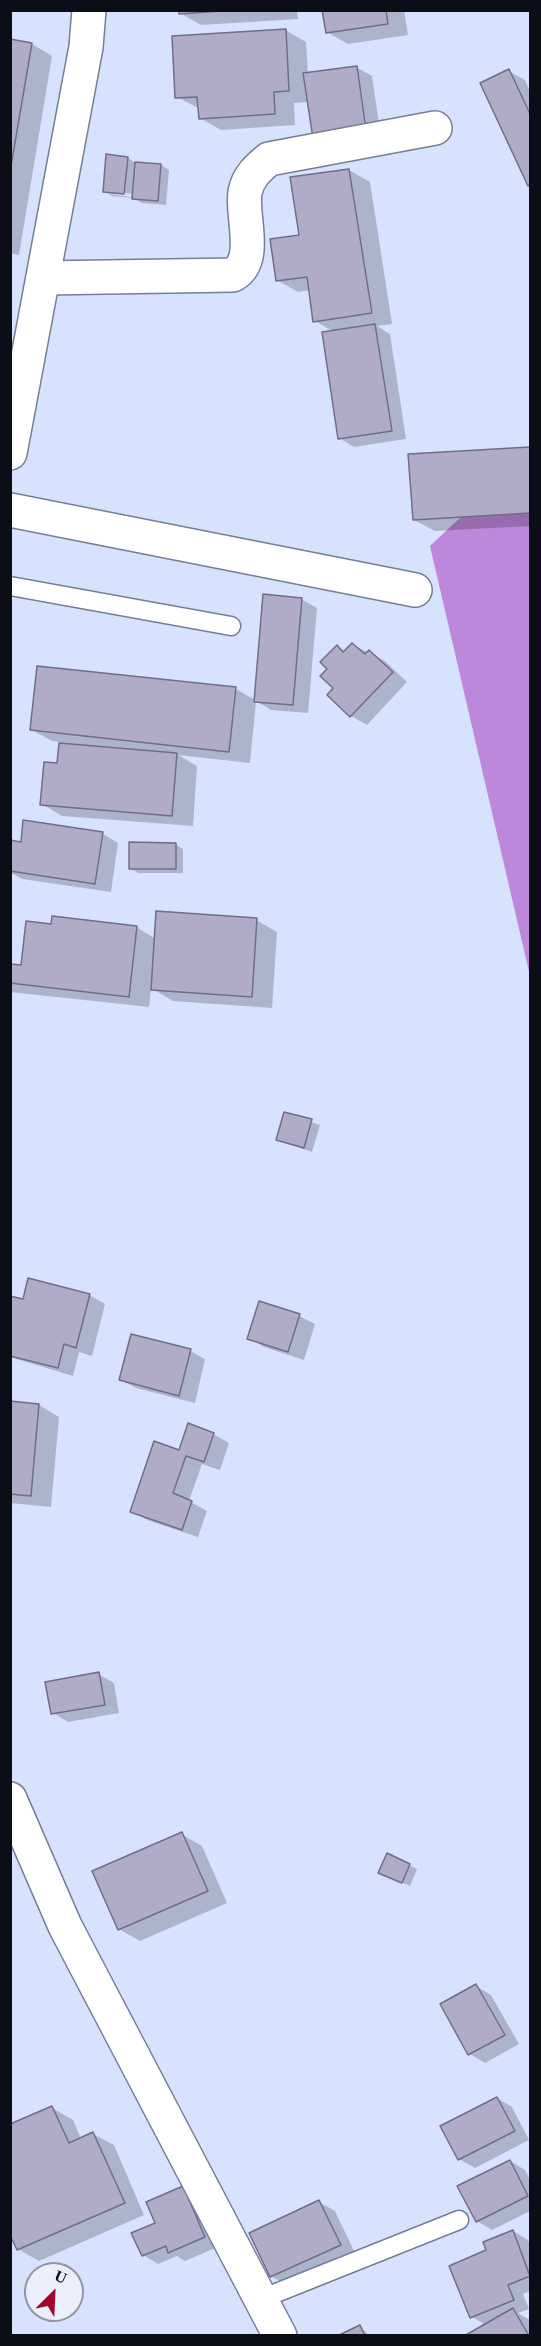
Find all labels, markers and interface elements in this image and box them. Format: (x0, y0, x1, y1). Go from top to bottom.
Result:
north arrow (24, 2262, 84, 2322)
text: U (52, 2267, 69, 2287)

